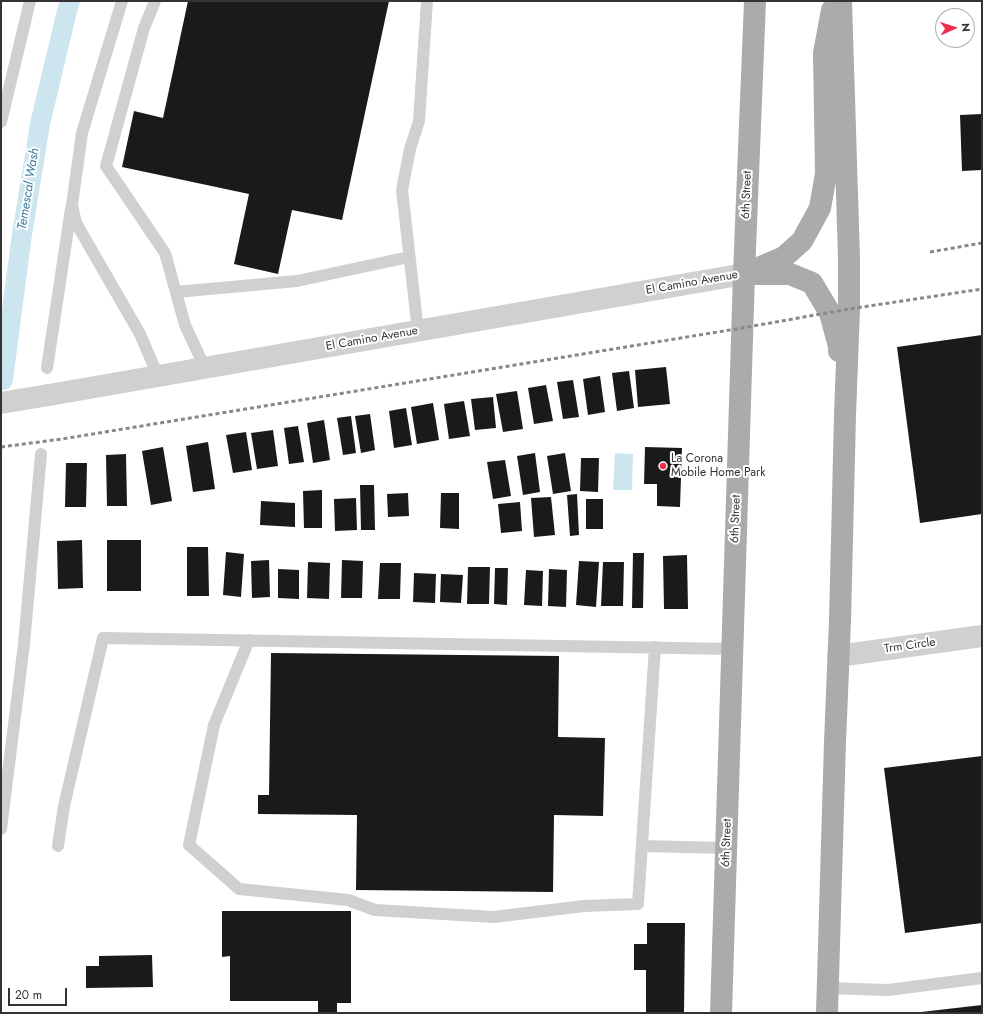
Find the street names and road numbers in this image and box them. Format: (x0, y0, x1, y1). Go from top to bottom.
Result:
street label: 6th Street (739, 171, 755, 219)
street label: El Camino Avenue (645, 268, 739, 298)
street label: El Camino Avenue (325, 324, 419, 354)
street label: 6th Street (728, 495, 744, 543)
street label: Trm Circle (883, 635, 937, 657)
street label: 6th Street (719, 819, 735, 867)

